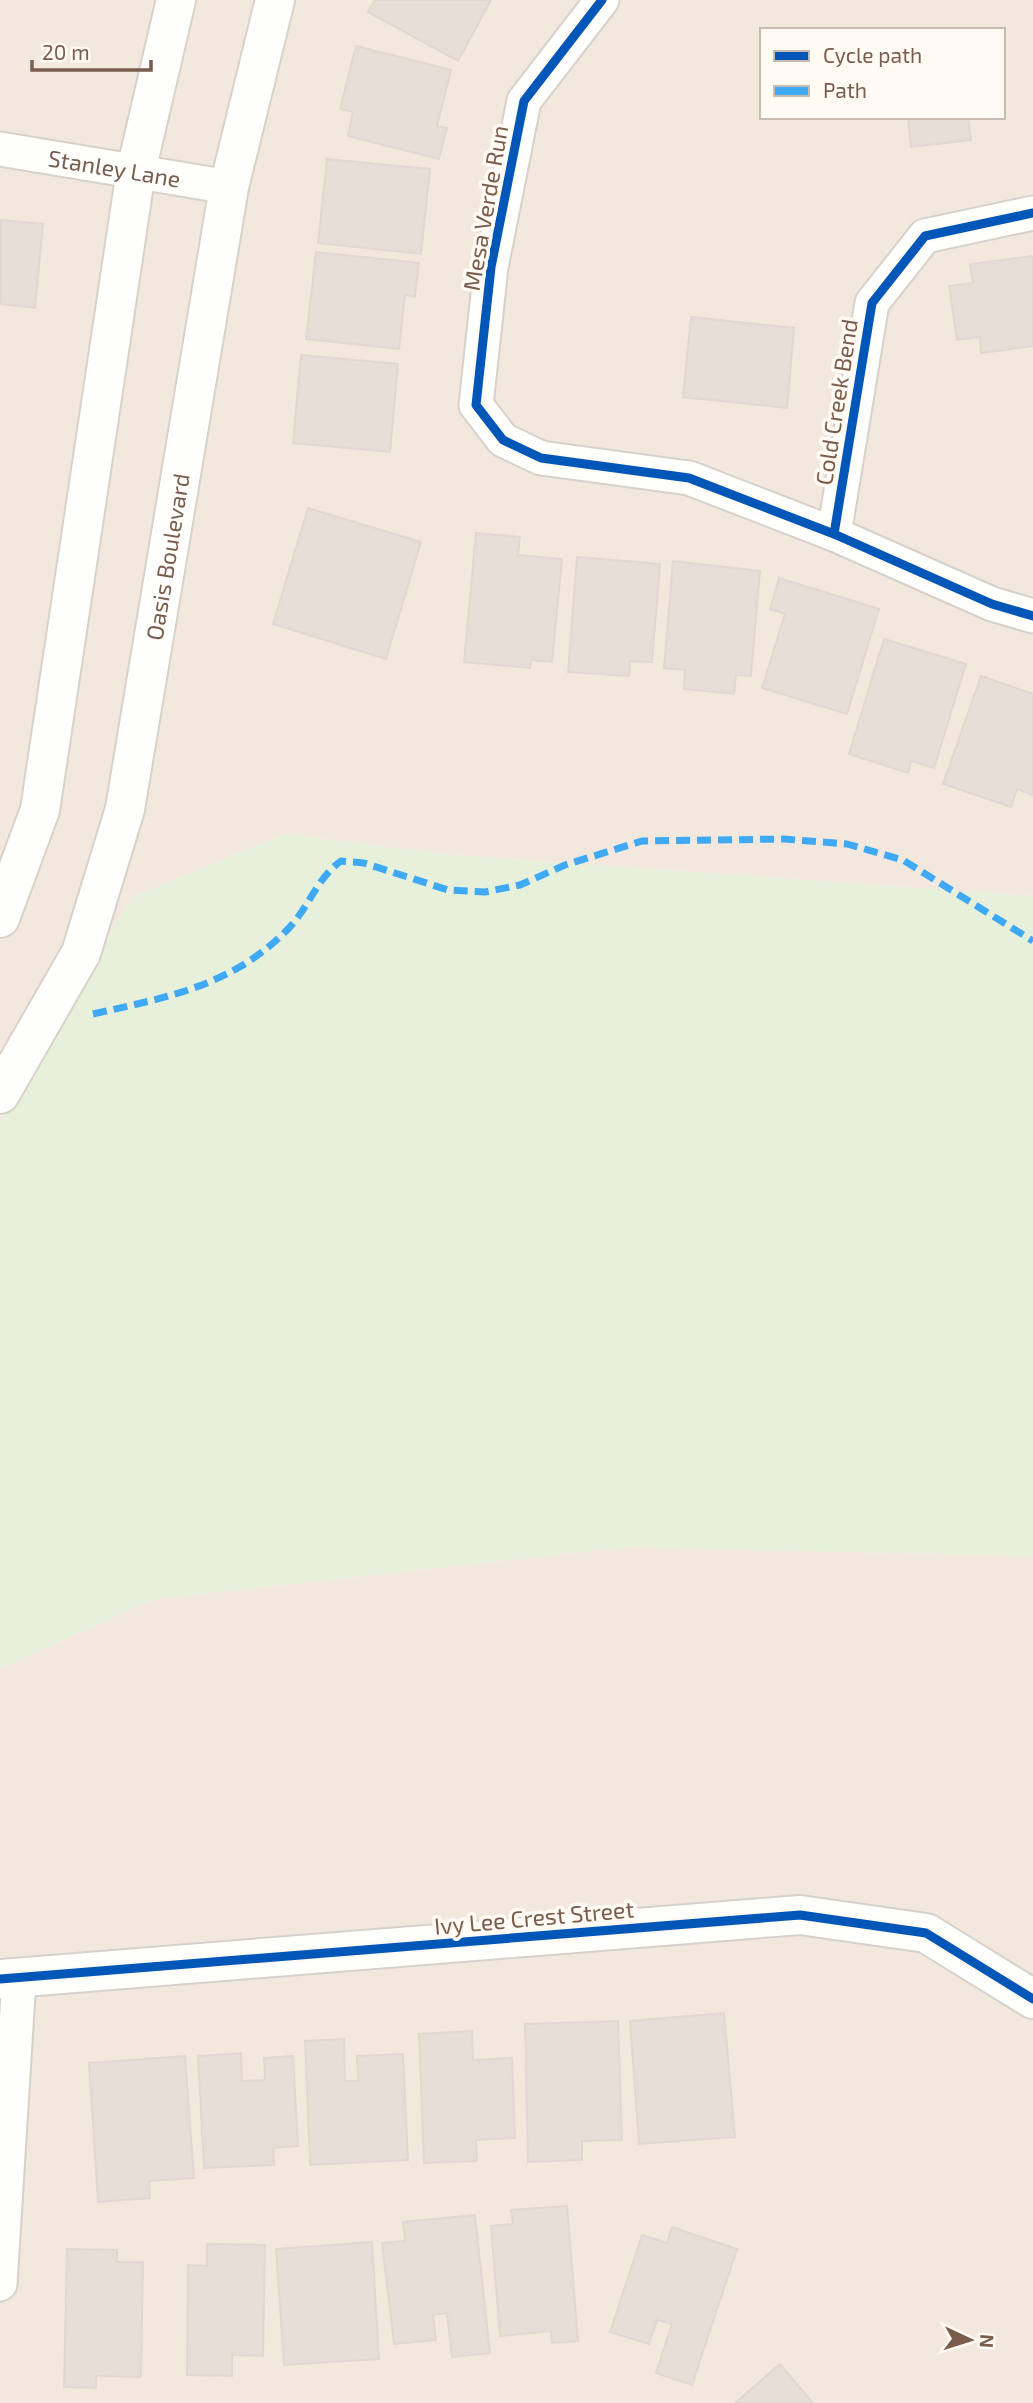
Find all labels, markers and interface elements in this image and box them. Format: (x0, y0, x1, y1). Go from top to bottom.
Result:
scale bar (32, 28, 150, 72)
legend (760, 28, 1005, 119)
text: 20 m (42, 39, 90, 64)
text: Cycle path (823, 42, 922, 67)
text: Path (823, 77, 867, 102)
street label: Mesa Verde Run (457, 123, 513, 293)
street label: Stanley Lane (46, 143, 183, 193)
street label: Cold Creek Bend (809, 317, 863, 487)
street label: Oasis Boulevard (139, 471, 195, 642)
street label: Ivy Lee Crest Street (433, 1894, 635, 1940)
north arrow (935, 2305, 1005, 2375)
text: N (976, 2334, 999, 2349)

